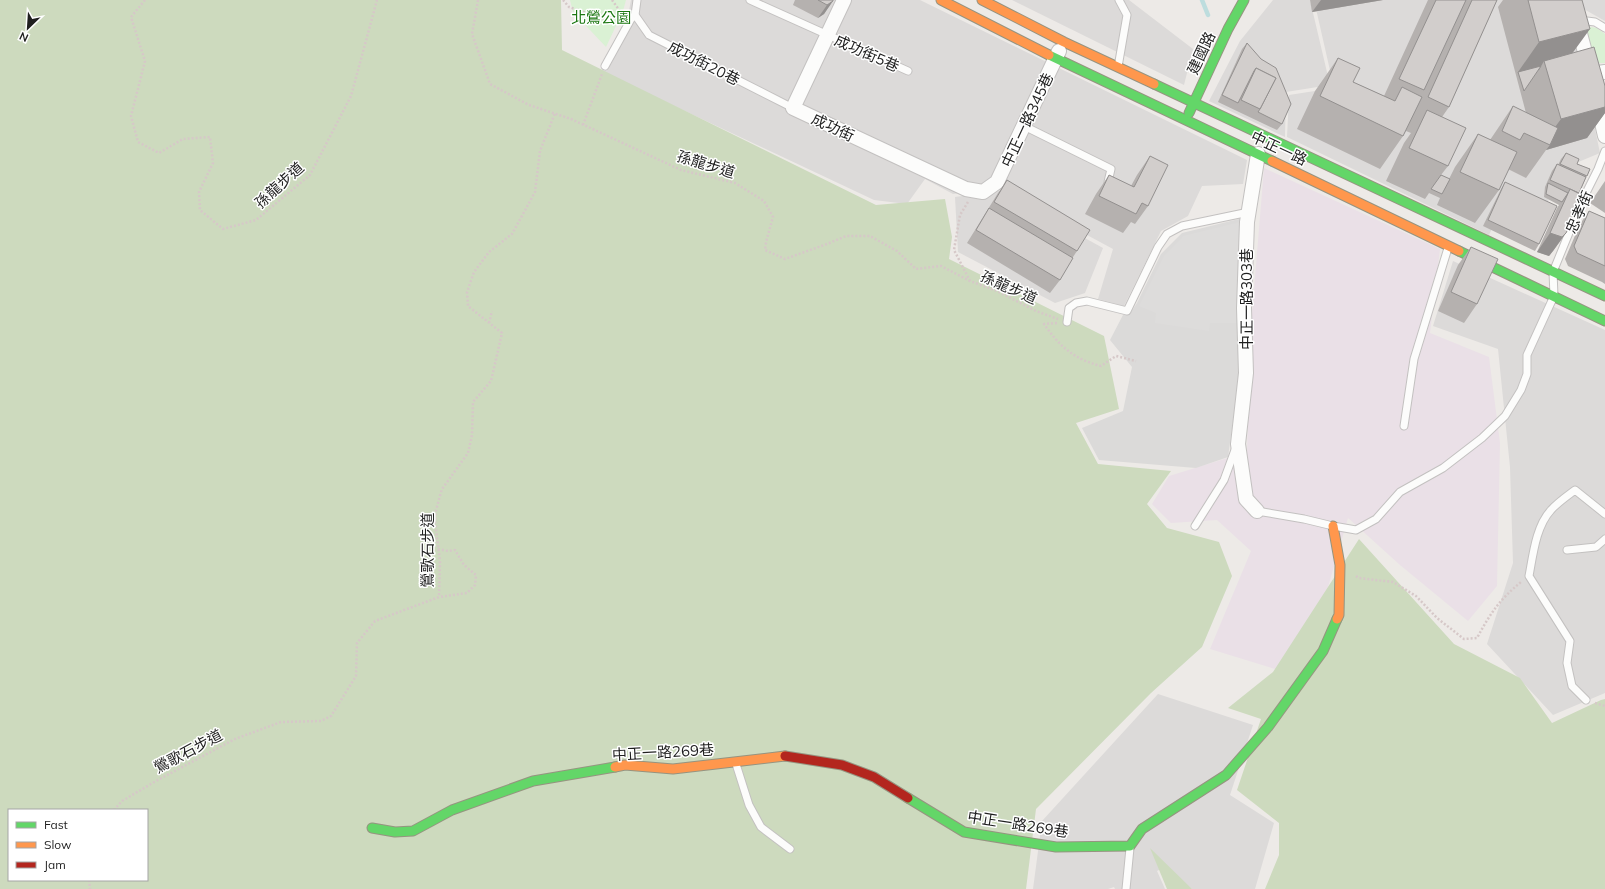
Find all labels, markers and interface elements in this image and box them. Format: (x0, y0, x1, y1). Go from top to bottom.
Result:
north arrow (8, 8, 48, 48)
park label: 北鶯公園 (571, 8, 631, 27)
text: N (17, 29, 30, 45)
street label: 建國路 (1183, 29, 1219, 77)
street label: 成功街5巷 (832, 30, 902, 76)
street label: 成功街20巷 (665, 37, 743, 89)
street label: 中正一路345巷 (997, 70, 1057, 170)
street label: 成功街 (809, 109, 857, 145)
street label: 中正一路 (1248, 127, 1310, 169)
street label: 孫龍步道 (675, 146, 737, 182)
street label: 孫龍步道 (250, 158, 308, 212)
street label: 忠孝街 (1561, 188, 1597, 236)
street label: 中正一路303巷 (1237, 248, 1256, 350)
street label: 孫龍步道 (978, 266, 1040, 308)
street label: 鶯歌石步道 (418, 512, 437, 588)
street label: 鶯歌石步道 (150, 725, 226, 777)
street label: 中正一路269巷 (612, 740, 714, 764)
street label: 中正一路269巷 (966, 807, 1070, 841)
legend (8, 809, 148, 881)
text: Fast (44, 817, 68, 832)
text: Slow (44, 837, 72, 852)
text: Jam (44, 857, 66, 872)

